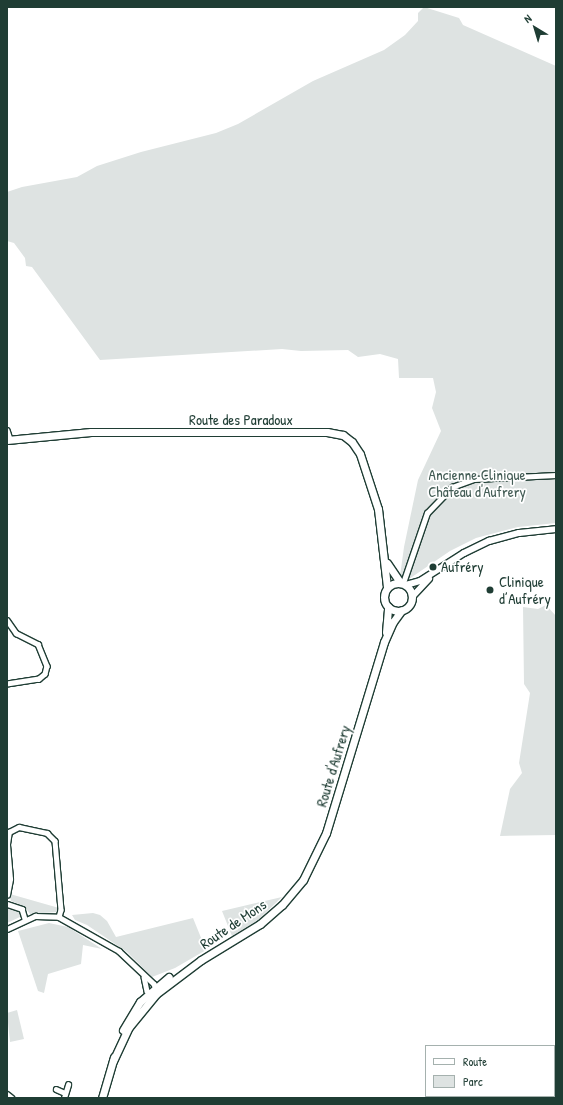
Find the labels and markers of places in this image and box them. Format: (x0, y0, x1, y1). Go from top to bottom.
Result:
place label: Aufréry (441, 558, 484, 576)
marker: Aufréry (428, 562, 438, 572)
place label: Clinique d’Aufréry (499, 572, 551, 607)
marker: Clinique d’Aufréry (484, 584, 496, 596)

